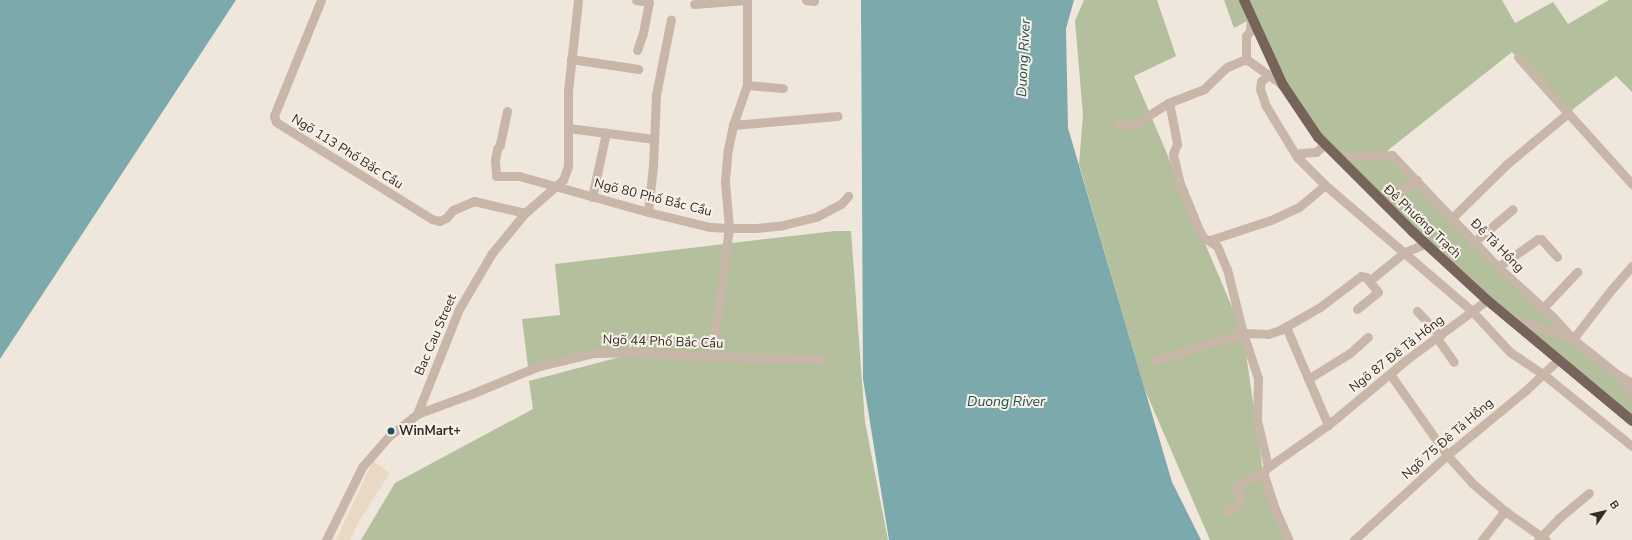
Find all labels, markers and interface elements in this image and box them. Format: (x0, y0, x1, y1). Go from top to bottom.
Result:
water label: Duong River (1014, 19, 1034, 97)
street label: Ngõ 113 Phố Bắc Cầu (288, 111, 406, 193)
street label: Ngõ 80 Phố Bắc Cầu (593, 176, 713, 220)
street label: Đê Phương Trạch (1380, 182, 1464, 262)
street label: Đê Tả Hồng (1467, 216, 1527, 276)
street label: Bac Cau Street (412, 292, 460, 378)
street label: Ngõ 87 Đê Tả Hồng (1347, 312, 1447, 396)
street label: Ngõ 44 Phố Bắc Cầu (602, 332, 724, 352)
water label: Duong River (967, 394, 1045, 410)
street label: Ngõ 75 Đê Tả Hồng (1399, 395, 1497, 483)
place label: WinMart+ (399, 423, 461, 439)
marker: WinMart+ (386, 426, 396, 436)
north arrow (1584, 492, 1624, 532)
text: B (1606, 498, 1623, 512)

